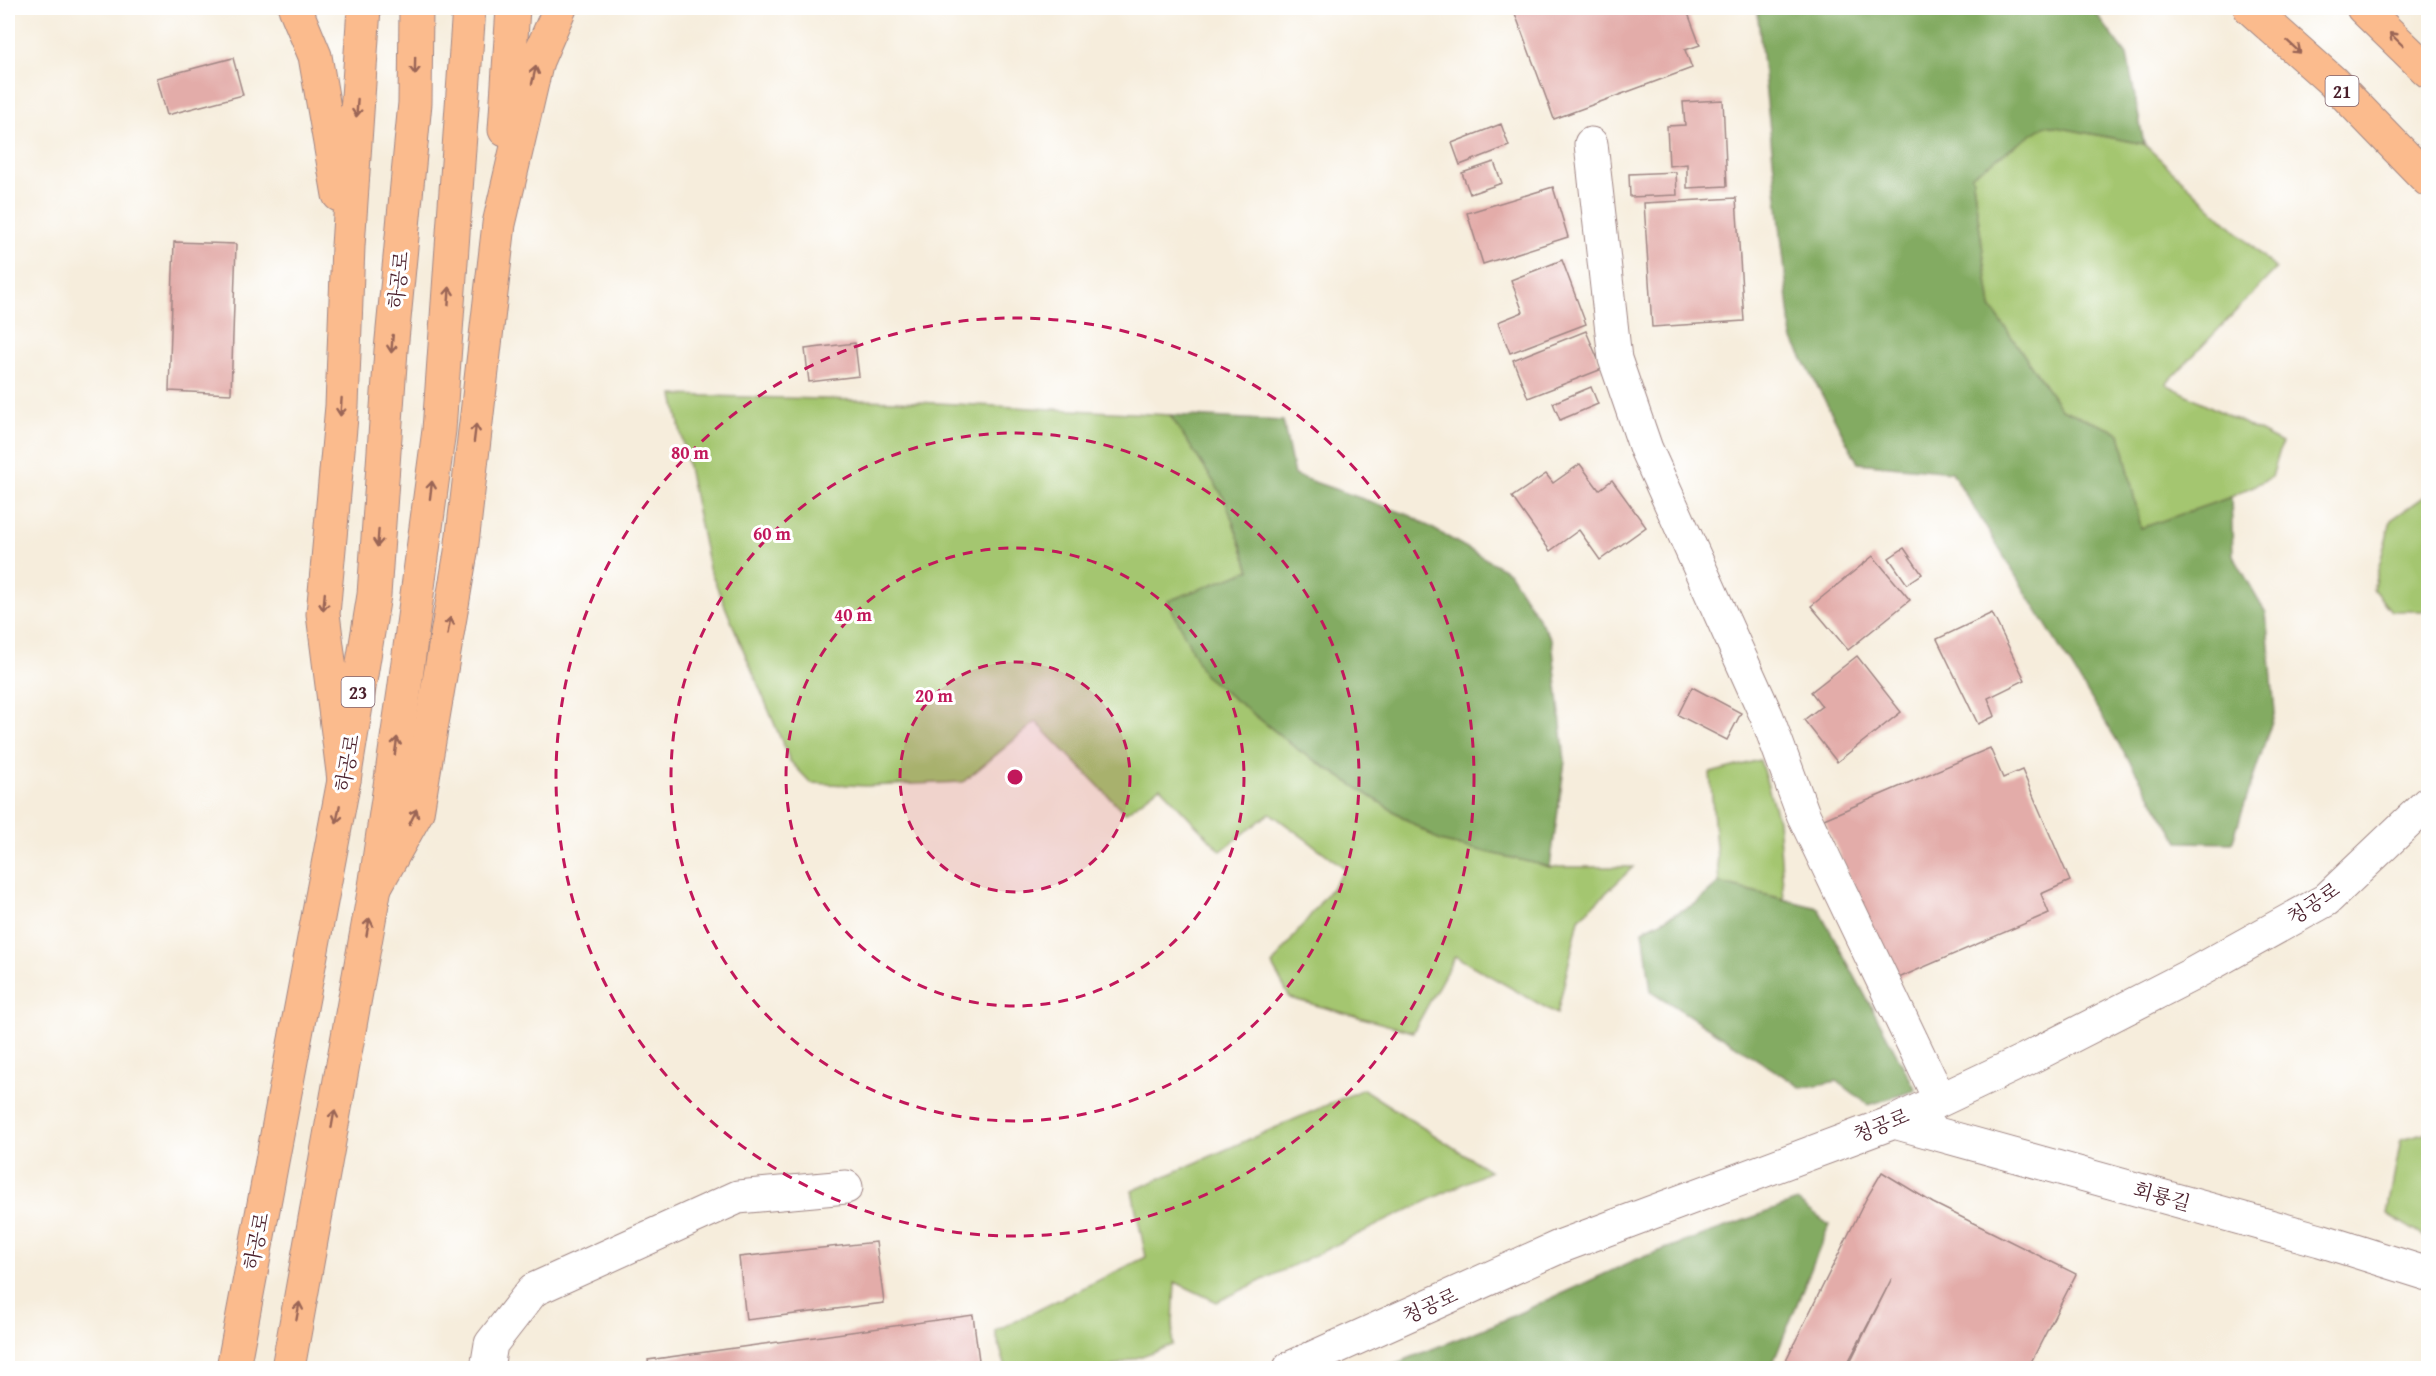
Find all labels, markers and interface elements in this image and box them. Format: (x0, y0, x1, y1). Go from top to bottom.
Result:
one-way arrow (2388, 32, 2403, 46)
one-way arrow (2286, 40, 2301, 54)
one-way arrow (410, 55, 421, 75)
one-way arrow (528, 66, 540, 85)
road number: 21 (2326, 76, 2358, 106)
one-way arrow (352, 97, 363, 117)
street label: 하공로 (381, 250, 415, 310)
one-way arrow (444, 287, 455, 307)
one-way arrow (386, 333, 397, 353)
one-way arrow (336, 397, 347, 417)
one-way arrow (470, 423, 481, 443)
text: 80 m (671, 439, 710, 466)
one-way arrow (425, 481, 436, 501)
text: 60 m (753, 520, 792, 547)
one-way arrow (372, 528, 383, 548)
one-way arrow (318, 591, 329, 611)
text: 40 m (834, 601, 873, 628)
one-way arrow (443, 617, 454, 636)
road number: 23 (342, 677, 374, 707)
text: 20 m (915, 682, 954, 709)
street label: 하공로 (328, 732, 366, 794)
one-way arrow (391, 737, 402, 756)
centre of rings (1005, 767, 1025, 787)
one-way arrow (331, 805, 343, 824)
one-way arrow (408, 809, 420, 827)
street label: 청공로 (2281, 875, 2345, 931)
one-way arrow (363, 918, 374, 938)
street label: 청공로 (1849, 1101, 1913, 1149)
one-way arrow (328, 1110, 339, 1129)
street label: 회룡길 (2130, 1174, 2194, 1218)
street label: 하공로 (236, 1210, 276, 1272)
street label: 청공로 (1398, 1280, 1462, 1330)
one-way arrow (293, 1302, 304, 1321)

